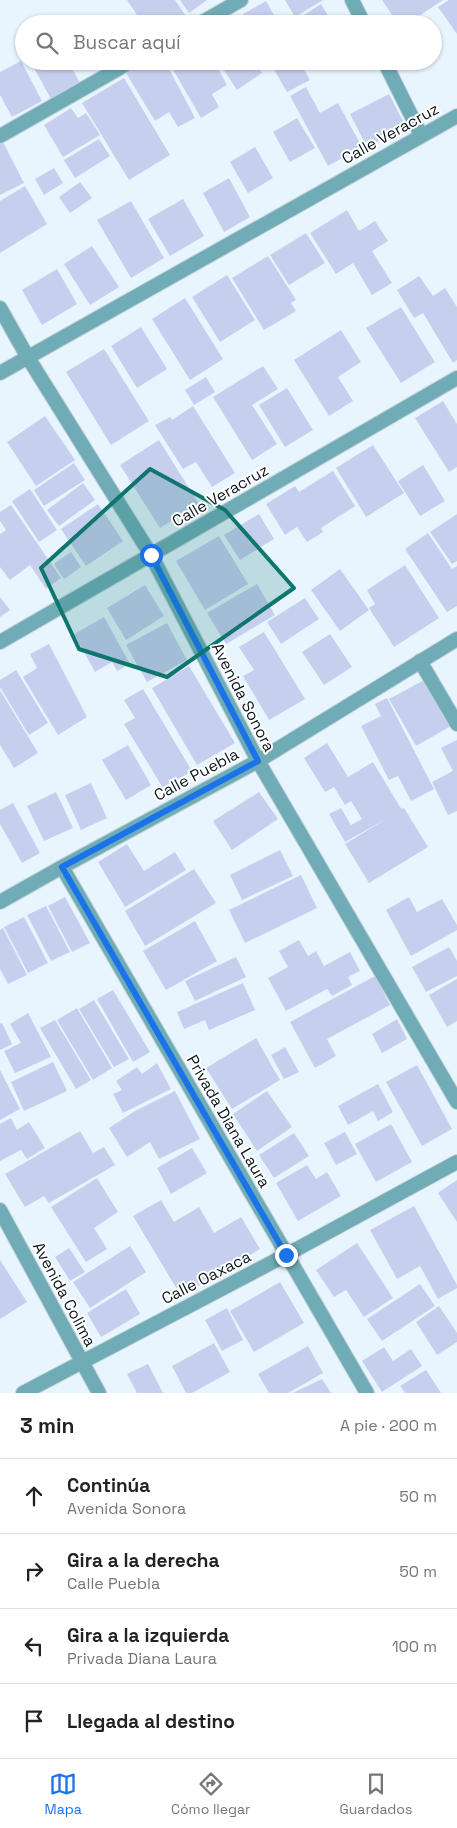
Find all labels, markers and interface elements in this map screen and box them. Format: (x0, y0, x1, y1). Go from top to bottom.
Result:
search box (15, 15, 442, 70)
icon: search (33, 29, 61, 57)
text: Buscar aquí (73, 30, 181, 55)
street label: Calle Veracruz (338, 98, 443, 169)
street label: Calle Veracruz (168, 459, 272, 532)
route start (140, 544, 163, 567)
street label: Avenida Sonora (207, 639, 280, 755)
street label: Calle Puebla (150, 743, 242, 806)
street label: Privada Diana Laura (182, 1051, 275, 1191)
street label: Avenida Colima (28, 1238, 101, 1350)
route end (275, 1244, 298, 1267)
street label: Calle Oaxaca (158, 1246, 255, 1309)
text: 3 min (20, 1412, 75, 1439)
text: A pie · 200 m (340, 1415, 437, 1436)
text: Continúa (67, 1473, 150, 1498)
icon: ahead (20, 1482, 48, 1510)
text: 50 m (399, 1486, 437, 1507)
text: Avenida Sonora (67, 1498, 186, 1519)
text: Gira a la derecha (67, 1548, 219, 1573)
icon: right (20, 1557, 48, 1585)
text: 50 m (399, 1561, 437, 1582)
text: Calle Puebla (67, 1573, 160, 1594)
text: Gira a la izquierda (67, 1623, 229, 1648)
icon: left (20, 1632, 48, 1660)
text: 100 m (392, 1636, 437, 1657)
text: Privada Diana Laura (67, 1648, 217, 1669)
icon: arrive (20, 1707, 48, 1735)
text: Llegada al destino (67, 1709, 235, 1734)
tab: Mapa (45, 1770, 82, 1818)
tab: Cómo llegar (171, 1770, 250, 1818)
tab: Guardados (340, 1770, 412, 1818)

